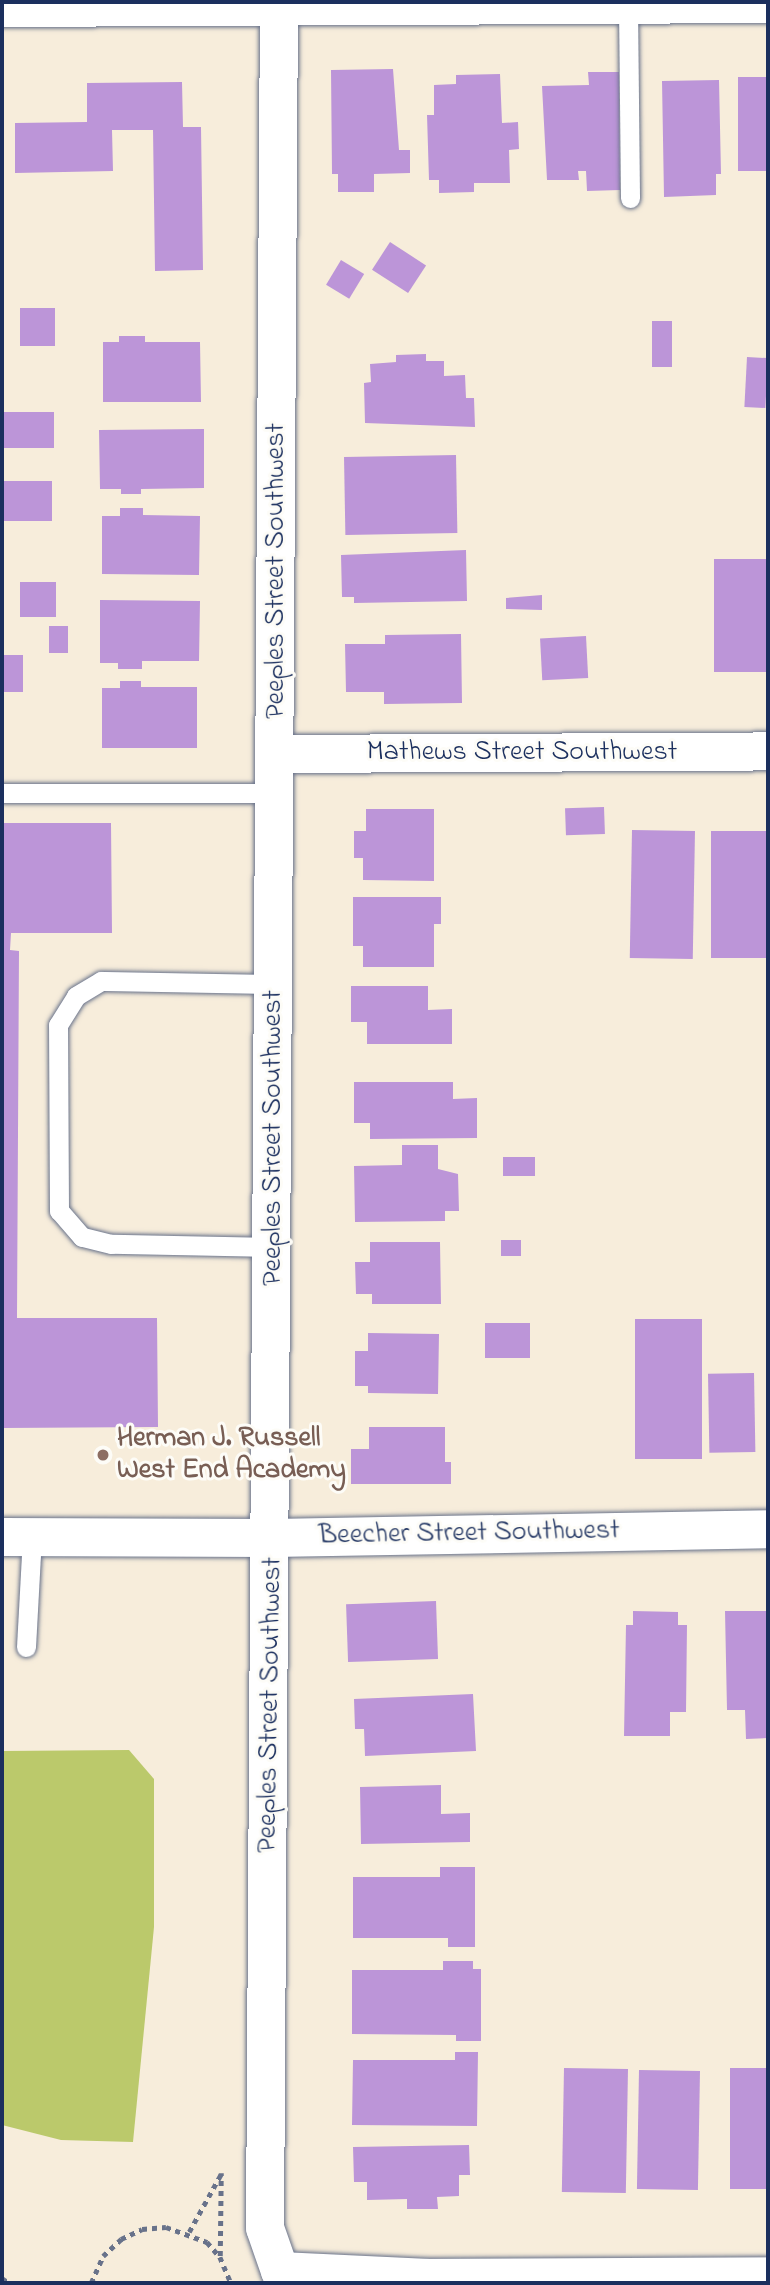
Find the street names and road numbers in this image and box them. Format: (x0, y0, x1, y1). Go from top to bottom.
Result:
street label: Peeples Street Southwest (260, 423, 294, 719)
street label: Mathews Street Southwest (367, 736, 677, 770)
street label: Peeples Street Southwest (257, 990, 291, 1286)
street label: Beecher Street Southwest (318, 1515, 620, 1553)
street label: Peeples Street Southwest (252, 1557, 290, 1853)

